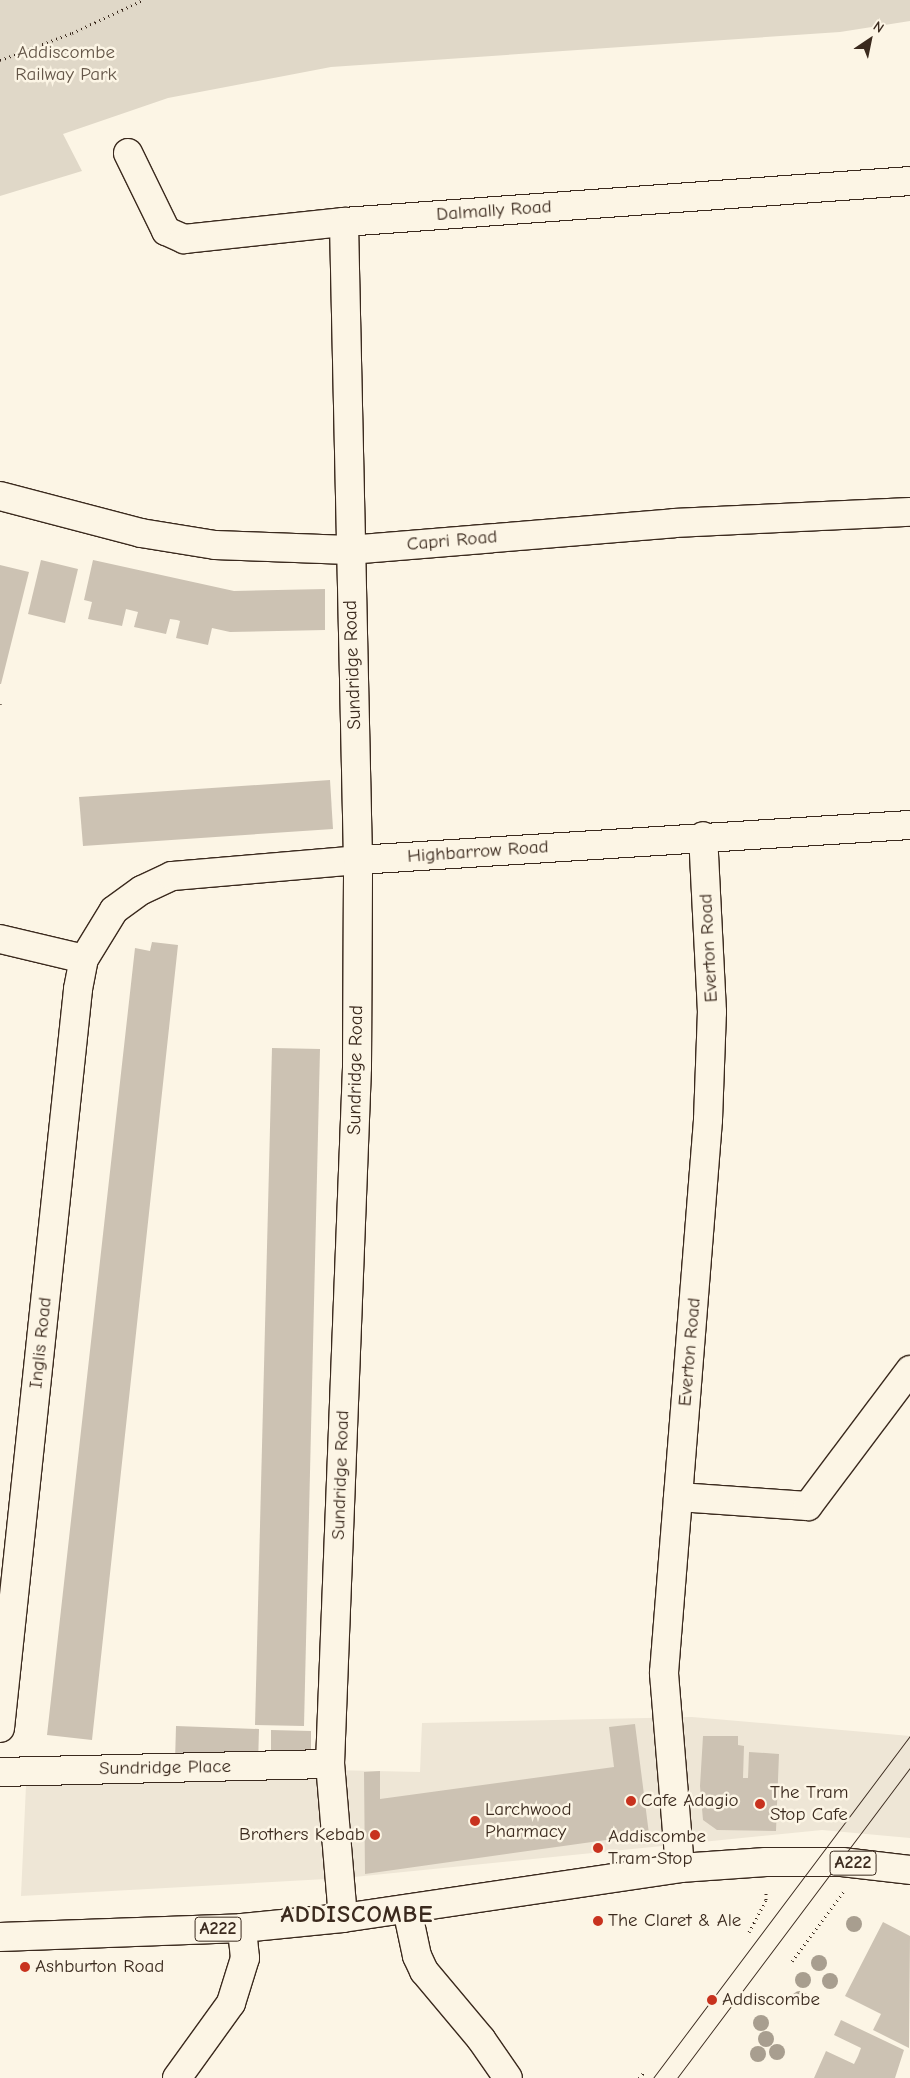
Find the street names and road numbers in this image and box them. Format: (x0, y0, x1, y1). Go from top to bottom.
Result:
street label: Dalmally Road (436, 196, 552, 226)
street label: Capri Road (406, 526, 498, 556)
street label: Sundridge Road (339, 600, 367, 730)
street label: Highbarrow Road (407, 836, 549, 868)
street label: Everton Road (695, 893, 723, 1003)
street label: Sundridge Road (343, 1005, 369, 1135)
street label: Inglis Road (25, 1296, 57, 1390)
street label: Everton Road (674, 1297, 706, 1407)
street label: Sundridge Road (327, 1410, 355, 1540)
street label: Sundridge Place (99, 1755, 231, 1781)
road number: A222 (829, 1848, 877, 1879)
road number: A222 (194, 1914, 242, 1945)

